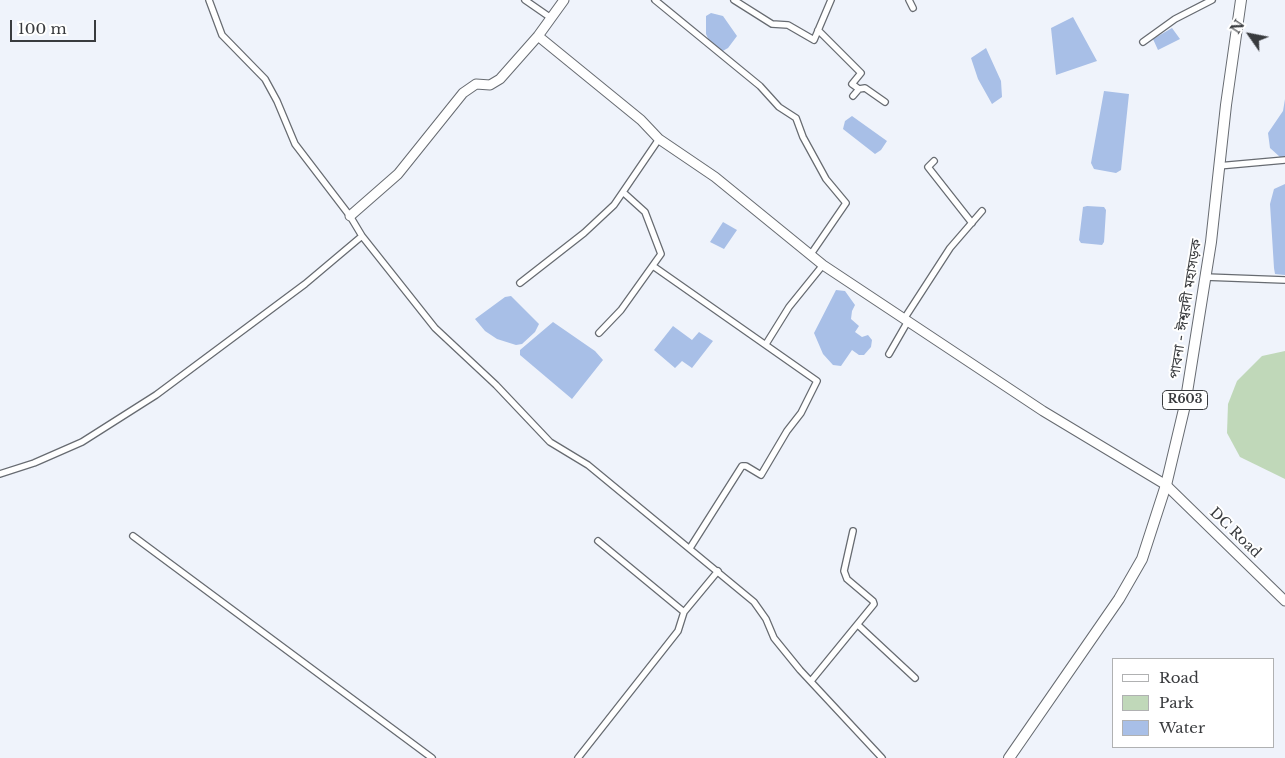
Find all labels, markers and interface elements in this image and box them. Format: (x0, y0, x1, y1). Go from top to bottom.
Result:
scale bar (12, 10, 99, 42)
north arrow (1225, 10, 1275, 60)
text: N (1226, 16, 1249, 37)
text: 100 m (18, 19, 67, 38)
street label: পাবনা - ঈশ্বরদী মহাসড়ক (1167, 238, 1205, 380)
road number: R603 (1162, 390, 1208, 410)
street label: DC Road (1206, 504, 1264, 562)
legend (1112, 658, 1275, 748)
text: Road (1159, 668, 1199, 687)
text: Park (1159, 693, 1194, 712)
text: Water (1159, 718, 1205, 737)

